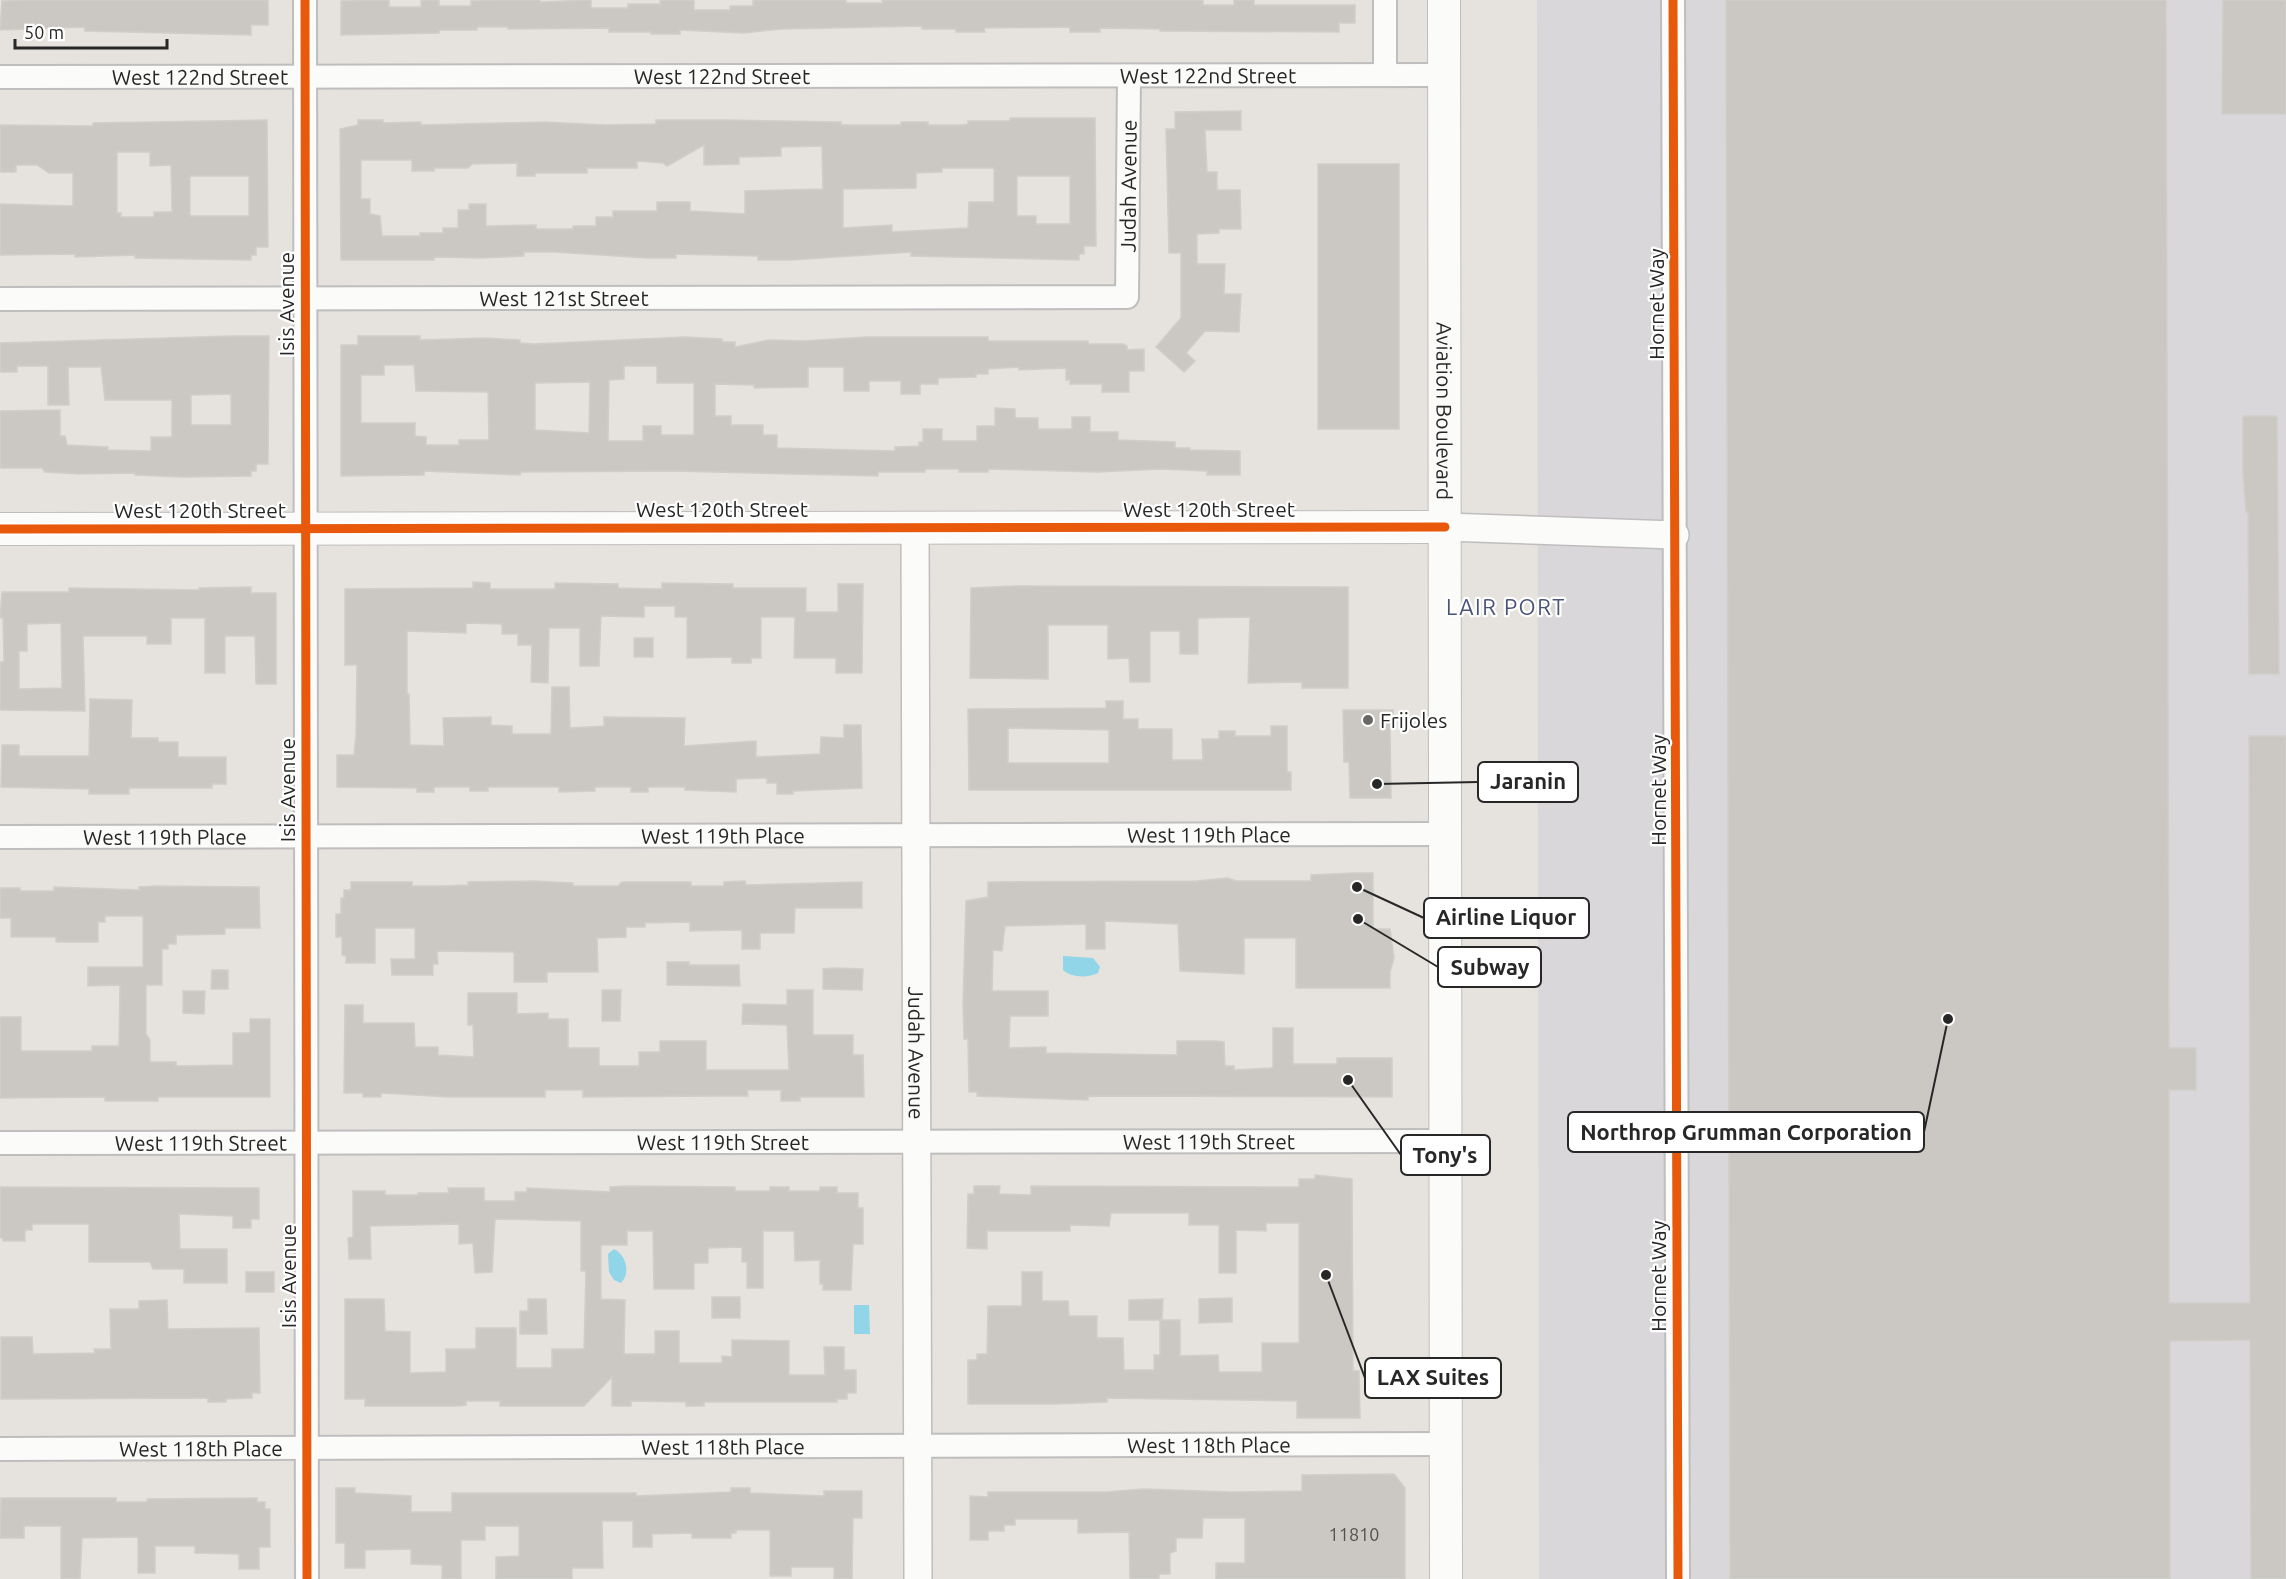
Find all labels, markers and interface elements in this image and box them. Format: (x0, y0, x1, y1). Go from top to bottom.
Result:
scale bar (15, 12, 166, 50)
text: 50 m (24, 22, 64, 42)
street label: West 122nd Street (1120, 63, 1296, 87)
street label: West 122nd Street (634, 64, 810, 88)
street label: West 122nd Street (112, 65, 288, 89)
street label: Judah Avenue (1115, 119, 1141, 253)
street label: Hornet Way (1644, 248, 1668, 360)
street label: Isis Avenue (274, 252, 298, 356)
street label: West 121st Street (479, 286, 649, 310)
street label: Aviation Boulevard (1432, 322, 1457, 500)
street label: West 120th Street (636, 497, 808, 521)
street label: West 120th Street (1123, 497, 1295, 521)
street label: West 120th Street (114, 498, 286, 522)
district label: LAIR PORT (1446, 594, 1566, 619)
place label: Frijoles (1380, 708, 1447, 732)
marker: Frijoles (1361, 713, 1375, 727)
street label: Hornet Way (1646, 734, 1670, 846)
street label: Isis Avenue (275, 738, 299, 842)
callout: Jaranin (1478, 762, 1578, 802)
text: Jaranin (1490, 768, 1566, 793)
street label: West 119th Place (1127, 822, 1291, 847)
street label: West 119th Place (641, 823, 805, 848)
street label: West 119th Place (83, 824, 247, 849)
callout: Airline Liquor (1424, 898, 1589, 938)
text: Airline Liquor (1436, 904, 1576, 929)
callout: Subway (1438, 947, 1541, 987)
text: Subway (1451, 954, 1530, 979)
street label: Judah Avenue (904, 986, 929, 1120)
callout: Northrop Grumman Corporation (1568, 1112, 1924, 1152)
text: Northrop Grumman Corporation (1580, 1119, 1912, 1144)
street label: West 119th Street (1123, 1129, 1295, 1153)
street label: West 119th Street (637, 1130, 809, 1154)
street label: West 119th Street (115, 1131, 287, 1155)
callout: Tony's (1401, 1135, 1490, 1175)
text: Tony's (1413, 1142, 1477, 1167)
street label: Hornet Way (1646, 1220, 1670, 1332)
street label: Isis Avenue (276, 1224, 300, 1328)
callout: LAX Suites (1365, 1358, 1501, 1398)
text: LAX Suites (1377, 1364, 1489, 1389)
street label: West 118th Place (1127, 1433, 1291, 1457)
street label: West 118th Place (641, 1434, 805, 1459)
street label: West 118th Place (119, 1436, 283, 1461)
house number: 11810 (1329, 1524, 1379, 1544)

